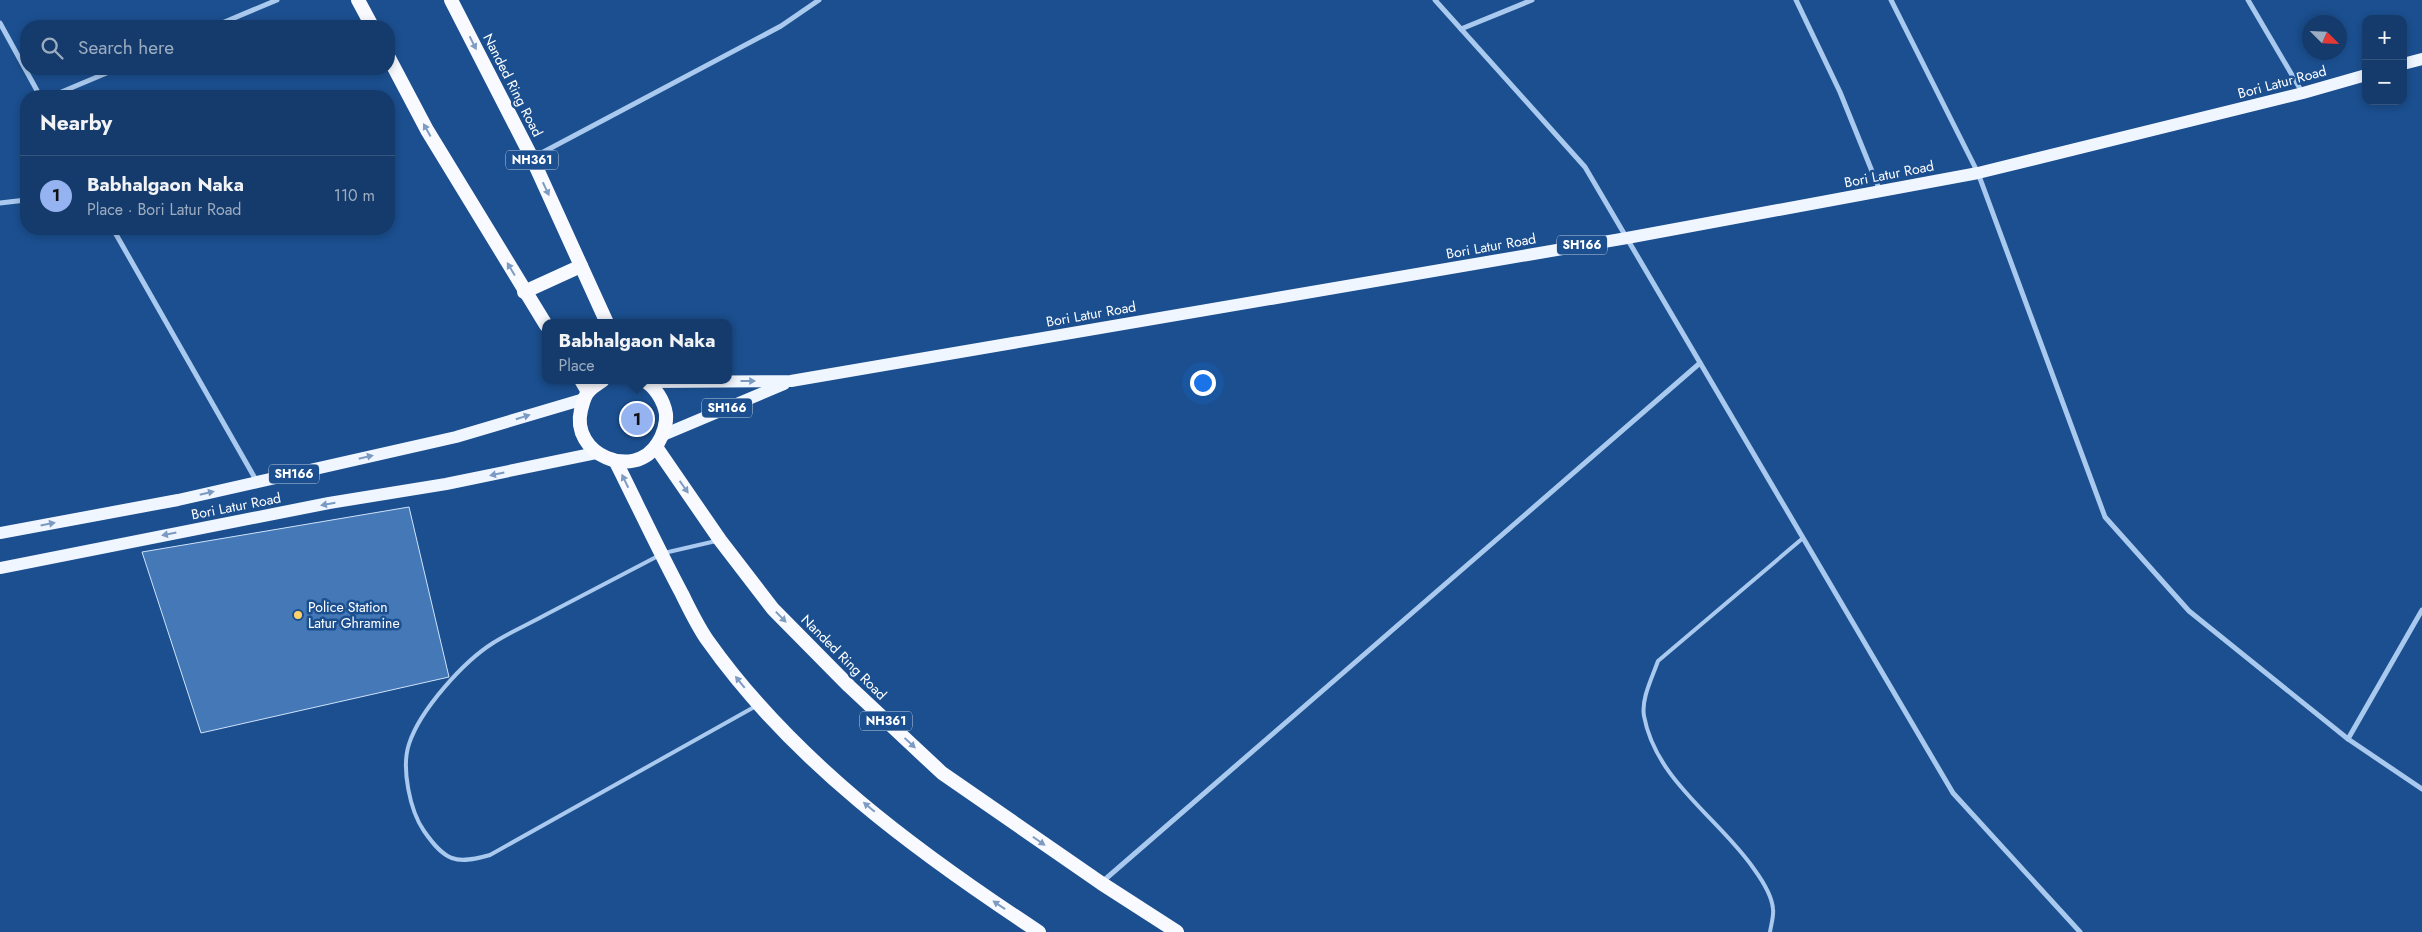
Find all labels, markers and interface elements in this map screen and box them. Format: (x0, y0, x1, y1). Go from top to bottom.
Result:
north arrow (2302, 15, 2347, 60)
map controls (2362, 15, 2407, 105)
button: + (2362, 15, 2407, 60)
search box (20, 20, 395, 75)
street label: Nanded Ring Road (478, 30, 548, 140)
icon: search (38, 34, 66, 62)
text: Search here (78, 34, 174, 61)
one-way arrow (469, 36, 477, 51)
button: − (2362, 60, 2407, 105)
street label: Bori Latur Road (2235, 61, 2329, 103)
text: Nearby (40, 108, 112, 138)
one-way arrow (423, 122, 431, 137)
road number: NH361 (506, 150, 558, 170)
street label: Bori Latur Road (1842, 155, 1936, 193)
text: Babhalgaon Naka (87, 171, 244, 198)
one-way arrow (542, 182, 550, 196)
text: 1 (52, 184, 60, 207)
text: 110 m (334, 184, 375, 207)
text: Place · Bori Latur Road (87, 198, 241, 221)
street label: Bori Latur Road (1444, 228, 1538, 264)
road number: SH166 (1557, 236, 1607, 254)
one-way arrow (506, 262, 515, 275)
street label: Bori Latur Road (1044, 296, 1138, 332)
popup (542, 319, 732, 384)
text: Babhalgaon Naka (559, 327, 715, 354)
text: Place (559, 354, 595, 377)
your location (1190, 370, 1216, 396)
one-way arrow (740, 377, 756, 385)
road number: SH166 (702, 398, 752, 418)
pin: 1 (621, 400, 653, 438)
one-way arrow (516, 412, 531, 420)
one-way arrow (358, 453, 373, 461)
road number: SH166 (269, 464, 319, 484)
one-way arrow (489, 470, 504, 478)
one-way arrow (621, 474, 629, 488)
one-way arrow (679, 480, 689, 494)
street label: Bori Latur Road (189, 487, 283, 525)
one-way arrow (200, 489, 215, 497)
one-way arrow (320, 500, 336, 508)
one-way arrow (40, 520, 56, 528)
one-way arrow (160, 531, 176, 539)
place label: Police Station Latur Ghramine (308, 597, 400, 633)
marker: Police Station Latur Ghramine (292, 609, 304, 621)
street label: Nanded Ring Road (797, 610, 891, 704)
one-way arrow (775, 611, 787, 623)
one-way arrow (735, 676, 746, 689)
road number: NH361 (860, 711, 912, 730)
one-way arrow (903, 737, 915, 749)
one-way arrow (863, 802, 875, 813)
one-way arrow (1032, 836, 1046, 846)
one-way arrow (992, 900, 1006, 909)

